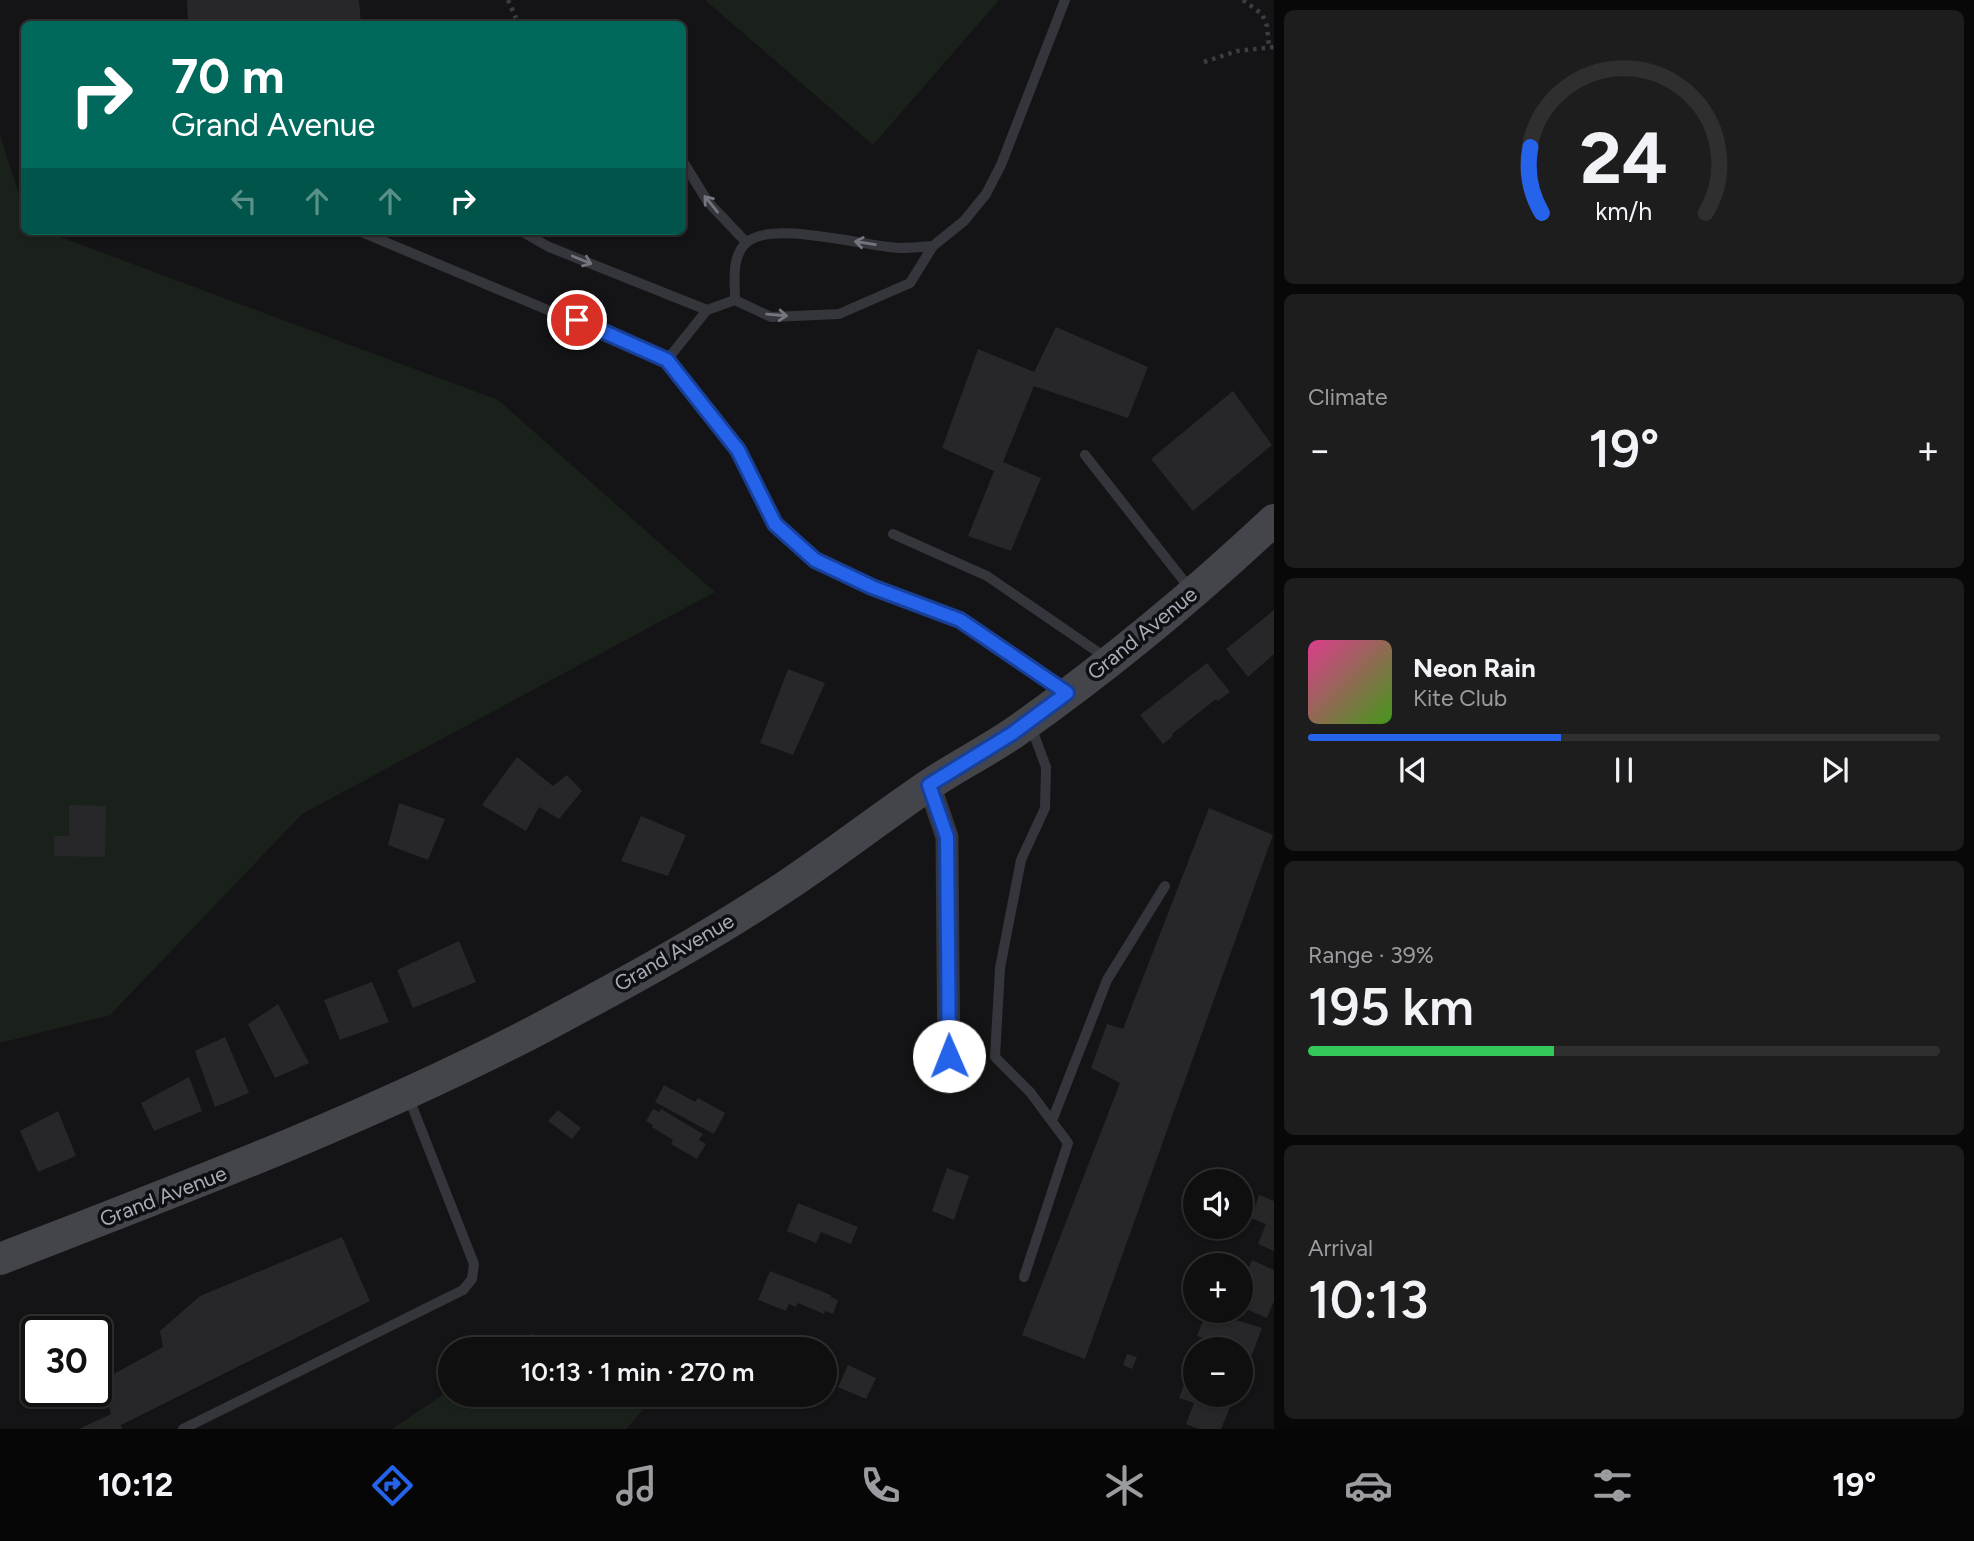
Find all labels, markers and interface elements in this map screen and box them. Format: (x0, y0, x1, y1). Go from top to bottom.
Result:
text: 70 m (171, 46, 284, 105)
icon: right (56, 49, 147, 140)
text: Grand Avenue (171, 106, 375, 144)
text: 24 (1580, 114, 1668, 201)
icon: left (225, 182, 263, 220)
icon: ahead (298, 182, 336, 220)
icon: ahead (371, 182, 409, 220)
icon: right (444, 182, 482, 220)
one-way arrow (703, 195, 719, 213)
text: km/h (1595, 196, 1653, 226)
one-way arrow (854, 236, 877, 249)
one-way arrow (571, 255, 592, 268)
pin (547, 290, 607, 350)
icon: arrive (558, 301, 596, 339)
one-way arrow (765, 309, 788, 322)
text: Climate (1308, 383, 1387, 411)
text: 19° (1588, 418, 1660, 480)
text: − (1308, 427, 1332, 473)
text: + (1916, 427, 1940, 473)
street label: Grand Avenue (1082, 581, 1202, 685)
text: Neon Rain (1413, 652, 1536, 684)
text: Kite Club (1413, 684, 1507, 712)
icon: previous (1394, 751, 1432, 789)
icon: pause (1605, 751, 1643, 789)
icon: next (1816, 751, 1854, 789)
street label: Grand Avenue (610, 908, 738, 996)
text: Range · 39% (1308, 941, 1434, 969)
text: 195 km (1308, 976, 1474, 1038)
position arrow (912, 1019, 986, 1093)
street label: Grand Avenue (96, 1160, 230, 1232)
map controls (1183, 1169, 1253, 1407)
button: sound (1183, 1169, 1253, 1239)
text: Arrival (1308, 1234, 1373, 1262)
button: + (1183, 1253, 1253, 1323)
text: 10:13 (1308, 1269, 1428, 1331)
speed limit sign: 30 (21, 1316, 112, 1407)
button: − (1183, 1337, 1253, 1407)
text: 10:13 · 1 min · 270 m (520, 1356, 755, 1388)
icon: directions (368, 1461, 417, 1510)
icon: music (612, 1461, 661, 1510)
icon: phone (856, 1461, 905, 1510)
icon: climate (1100, 1461, 1149, 1510)
icon: car (1344, 1461, 1393, 1510)
icon: filters (1588, 1461, 1637, 1510)
text: 10:12 (97, 1466, 173, 1504)
text: 19° (1832, 1466, 1876, 1504)

